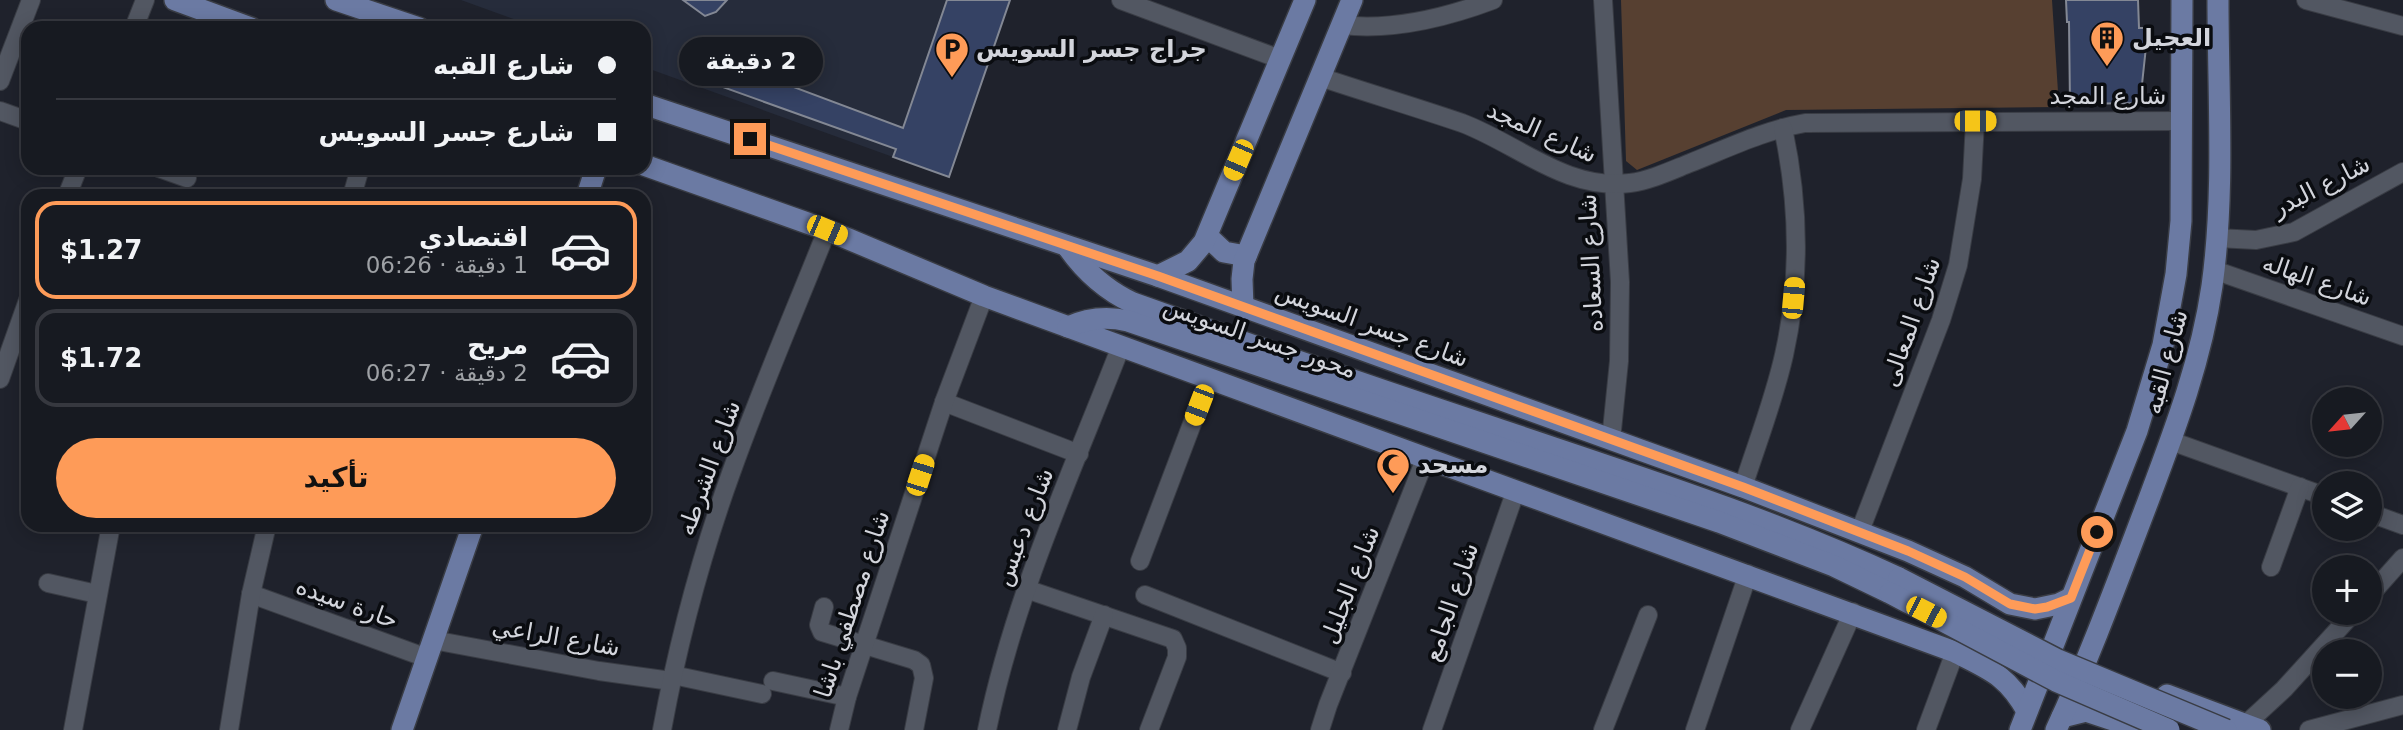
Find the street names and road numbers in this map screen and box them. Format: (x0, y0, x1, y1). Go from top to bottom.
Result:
street label: شارع المجد (2050, 82, 2166, 110)
street label: شارع المجد (1483, 95, 1601, 169)
street label: شارع البدر (2266, 149, 2375, 223)
street label: شارع السعاده (1573, 193, 1609, 333)
street label: شارع الهاله (2259, 248, 2375, 312)
street label: شارع المعالى (1876, 254, 1946, 390)
street label: شارع جسر السويس (1272, 277, 1472, 373)
street label: محور جسر السويس (1160, 292, 1360, 384)
street label: شارع القبه (2139, 307, 2193, 417)
street label: شارع الشرطه (672, 397, 746, 539)
street label: شارع دعبس (989, 464, 1059, 590)
street label: شارع مصطفي باشا (808, 507, 896, 701)
street label: شارع الجليل (1315, 522, 1385, 648)
street label: شارع الجامع (1418, 539, 1484, 665)
street label: حارة سيده (292, 572, 402, 634)
street label: شارع الراعي (490, 612, 622, 662)

